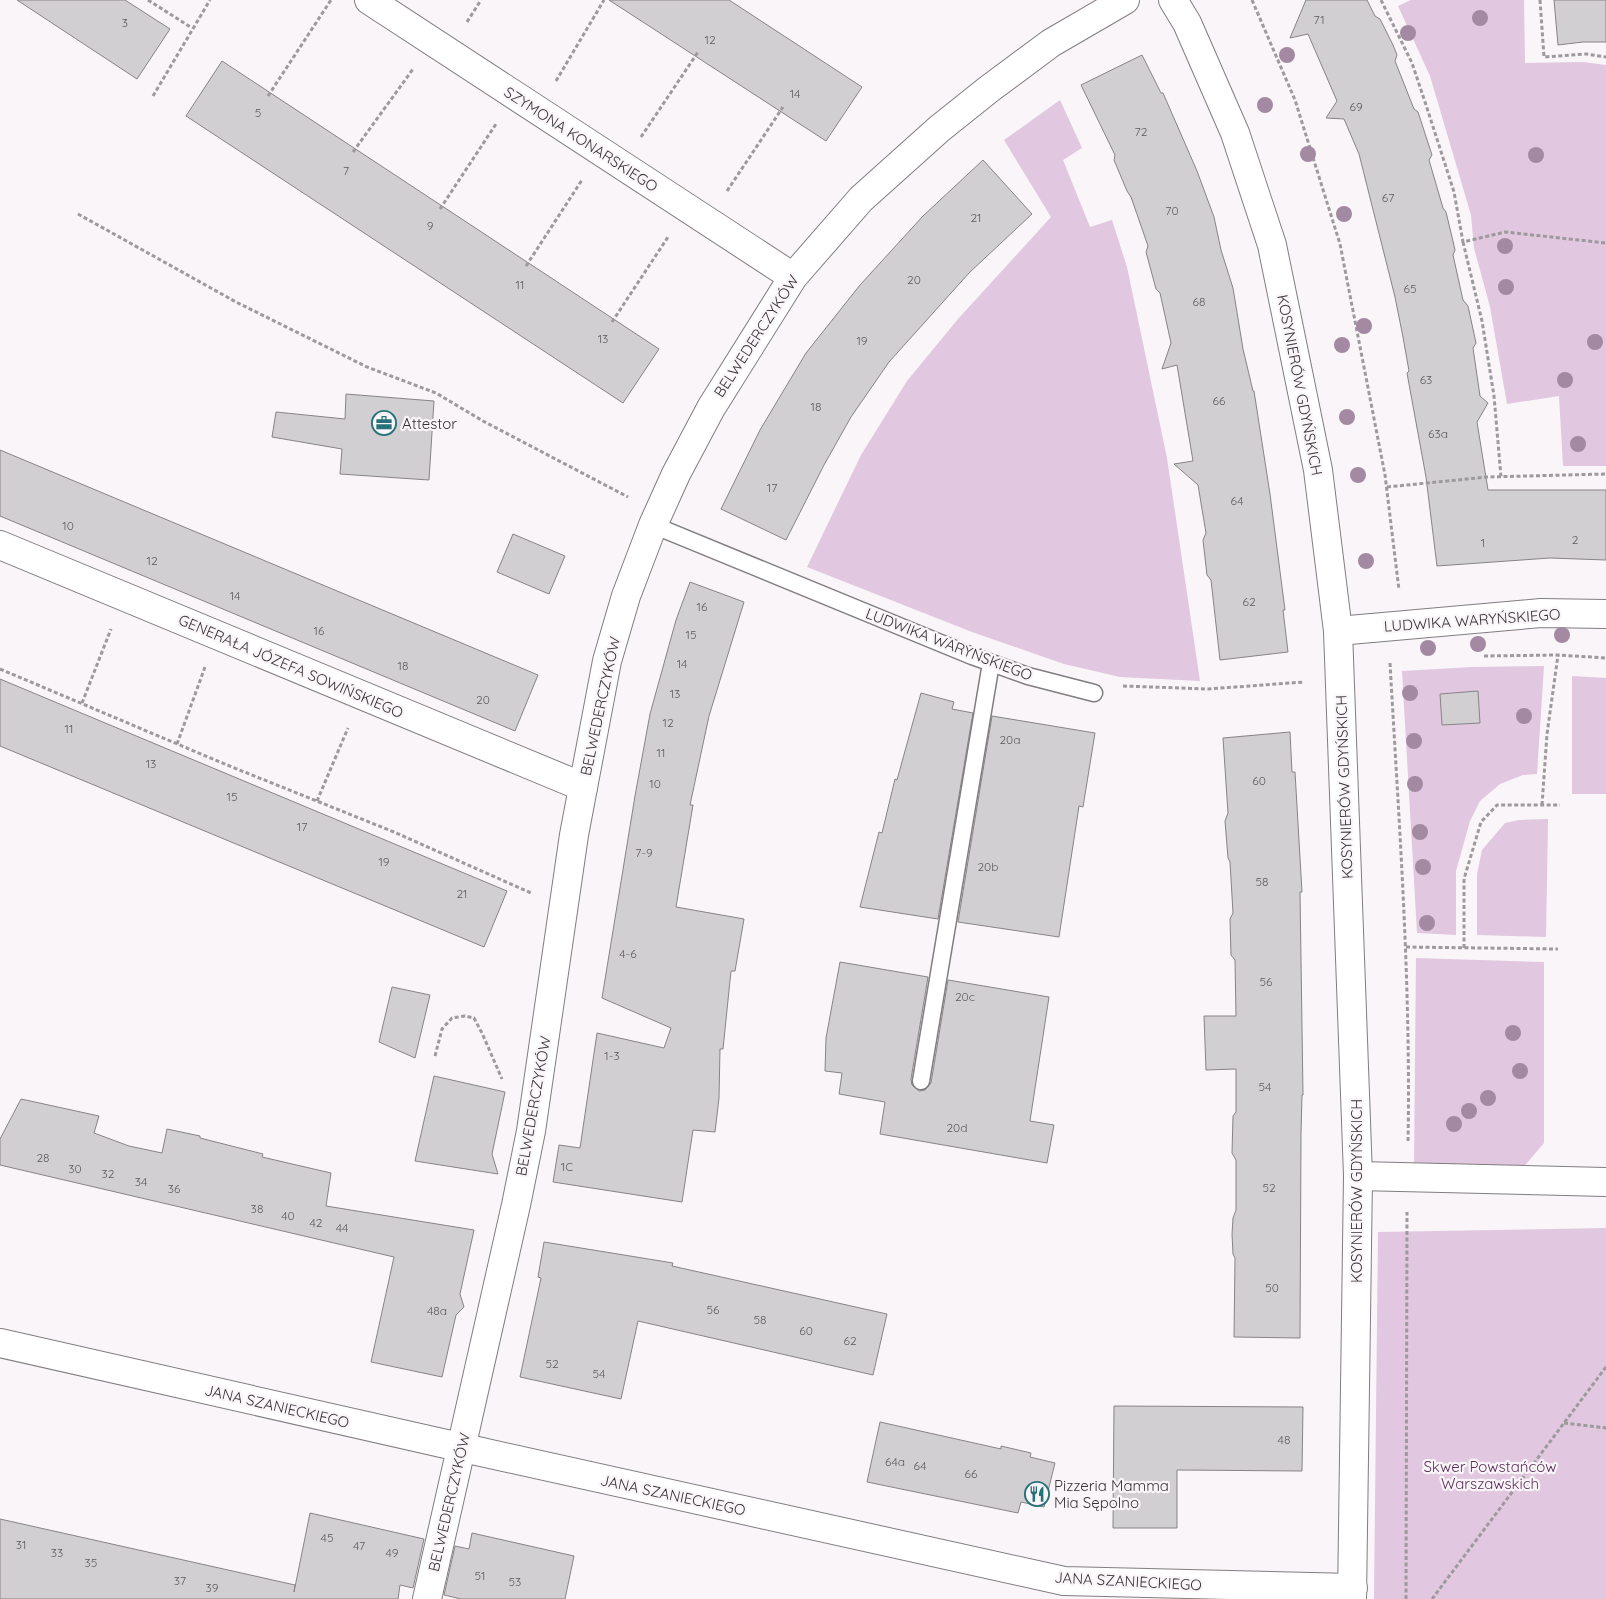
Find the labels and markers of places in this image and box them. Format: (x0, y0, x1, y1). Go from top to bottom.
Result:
office icon: Attestor (371, 410, 397, 436)
place label: Attestor (402, 414, 457, 433)
place label: Pizzeria Mamma Mia Sępolno (1054, 1476, 1169, 1512)
restaurant icon: Pizzeria Mamma Mia Sępolno (1024, 1481, 1050, 1507)

